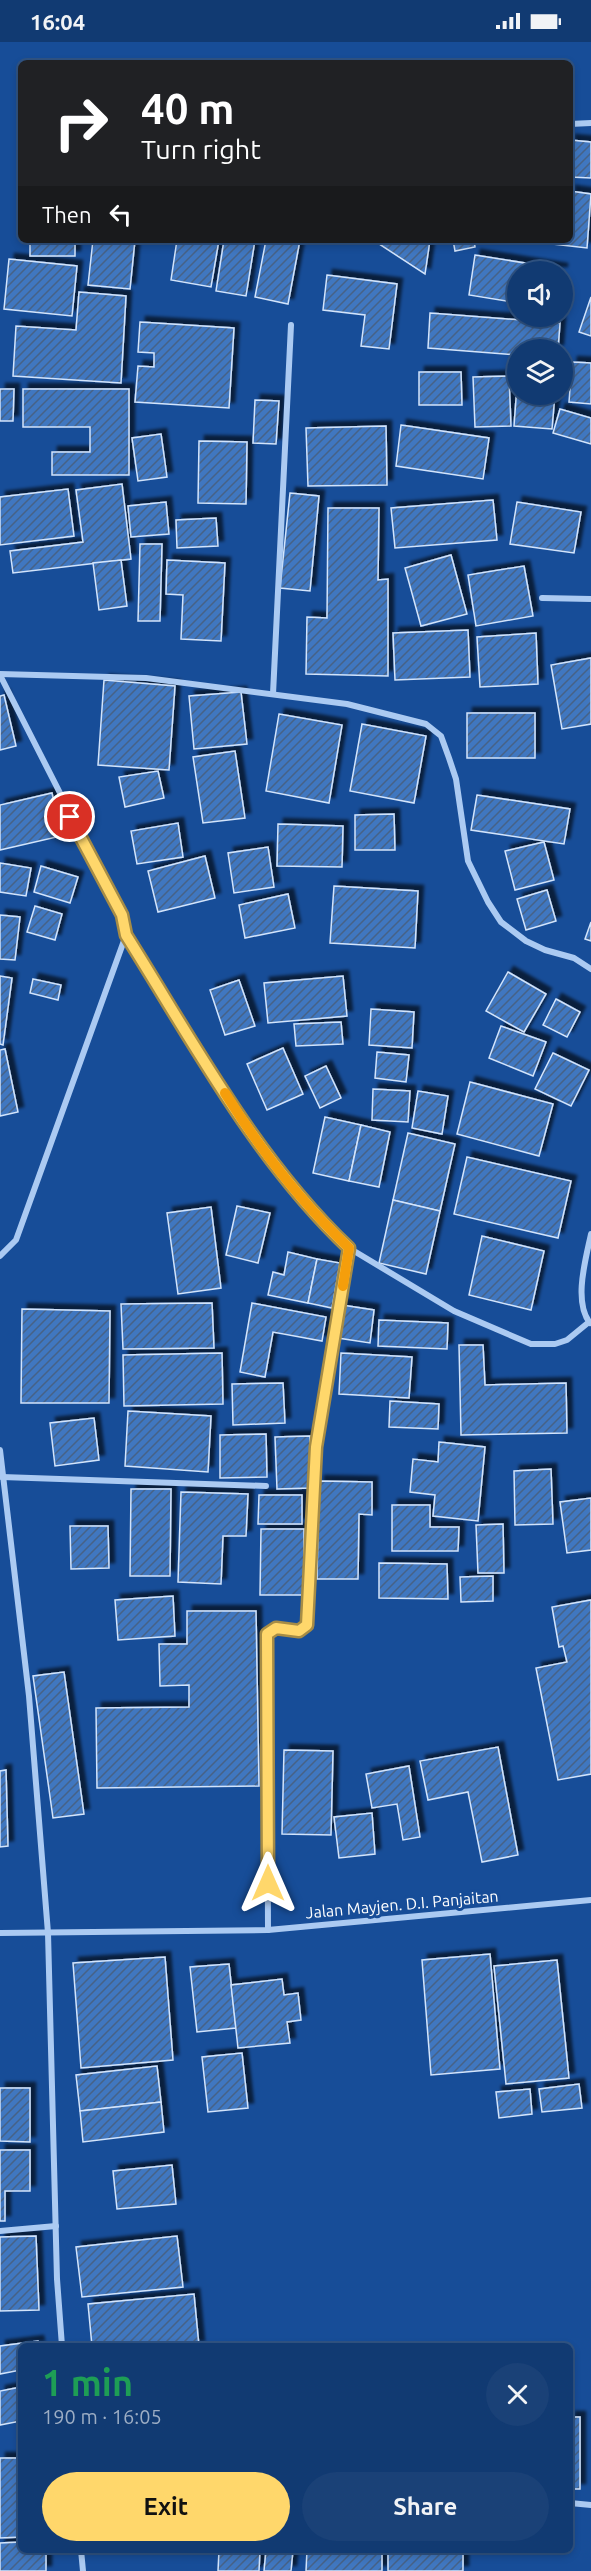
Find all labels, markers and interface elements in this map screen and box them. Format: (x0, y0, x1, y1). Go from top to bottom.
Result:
text: 16:04 (30, 9, 85, 34)
icon: right (42, 84, 120, 162)
text: 40 m (141, 85, 235, 132)
text: Turn right (141, 134, 261, 164)
icon: left (104, 198, 137, 231)
text: Then (42, 202, 92, 227)
map controls (507, 261, 573, 405)
button: sound (507, 261, 573, 327)
button: layers (507, 339, 573, 405)
pin (44, 791, 95, 842)
icon: arrive (53, 800, 86, 833)
position arrow (236, 1851, 300, 1915)
street label: Jalan Mayjen. D.I. Panjaitan (305, 1887, 499, 1921)
text: 1 min (42, 2362, 133, 2403)
button: close (486, 2363, 549, 2426)
text: 190 m · 16:05 (42, 2405, 162, 2428)
button: Exit (42, 2472, 290, 2541)
button: Share (302, 2472, 549, 2541)

